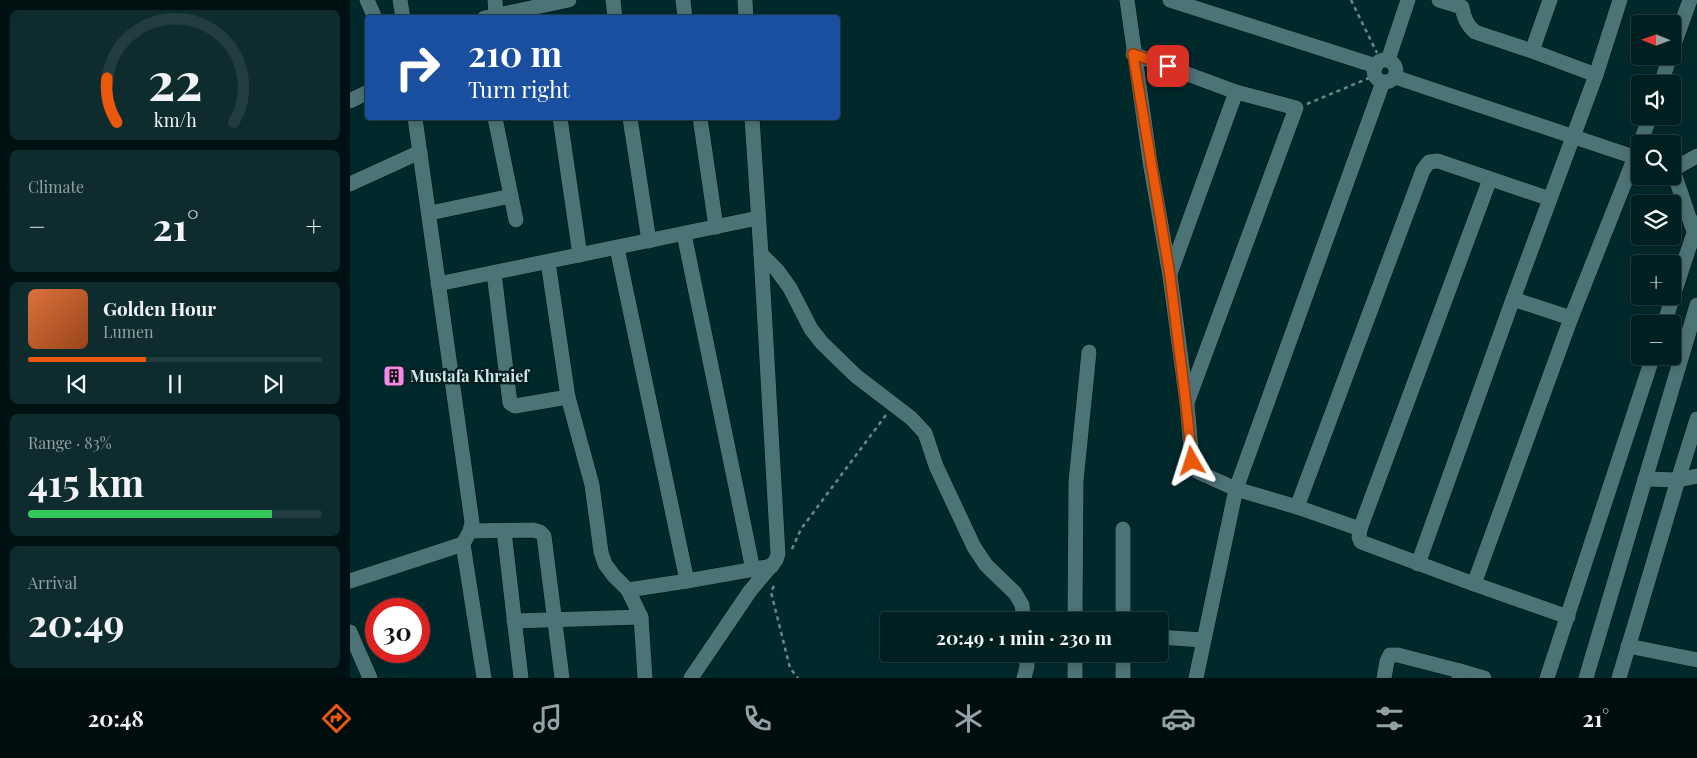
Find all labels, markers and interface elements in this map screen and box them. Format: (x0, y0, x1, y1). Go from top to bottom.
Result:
north arrow (1631, 15, 1681, 65)
map controls (1631, 15, 1681, 365)
text: 210 m (468, 29, 562, 76)
icon: right (385, 35, 450, 100)
text: 22 (148, 45, 202, 114)
pin (1147, 45, 1189, 87)
icon: arrive (1154, 52, 1182, 80)
text: Turn right (468, 74, 570, 104)
button: sound (1631, 75, 1681, 125)
text: km/h (154, 108, 197, 131)
button: search (1631, 135, 1681, 185)
text: Climate (28, 176, 84, 197)
button: layers (1631, 195, 1681, 245)
text: 21° (153, 200, 199, 251)
text: − (28, 207, 46, 244)
text: + (306, 207, 322, 244)
button: + (1631, 255, 1681, 305)
text: Golden Hour (103, 295, 216, 321)
button: − (1631, 315, 1681, 365)
text: Lumen (103, 321, 154, 342)
building icon: Mustafa Khraief (382, 364, 406, 388)
place label: Mustafa Khraief (410, 365, 530, 386)
icon: previous (63, 370, 91, 398)
icon: pause (161, 370, 189, 398)
icon: next (259, 370, 287, 398)
text: Range · 83% (28, 432, 112, 453)
position arrow (1165, 434, 1217, 486)
text: 415 km (28, 456, 144, 507)
text: Arrival (28, 572, 77, 593)
text: 20:49 (28, 596, 124, 647)
speed limit sign: 30 (365, 598, 430, 663)
text: 20:49 · 1 min · 230 m (936, 624, 1112, 650)
icon: directions (319, 701, 354, 736)
icon: music (530, 701, 565, 736)
icon: phone (740, 701, 775, 736)
icon: climate (951, 701, 986, 736)
icon: car (1161, 701, 1196, 736)
icon: filters (1372, 701, 1407, 736)
text: 20:48 (88, 703, 144, 733)
text: 21° (1583, 703, 1609, 733)

